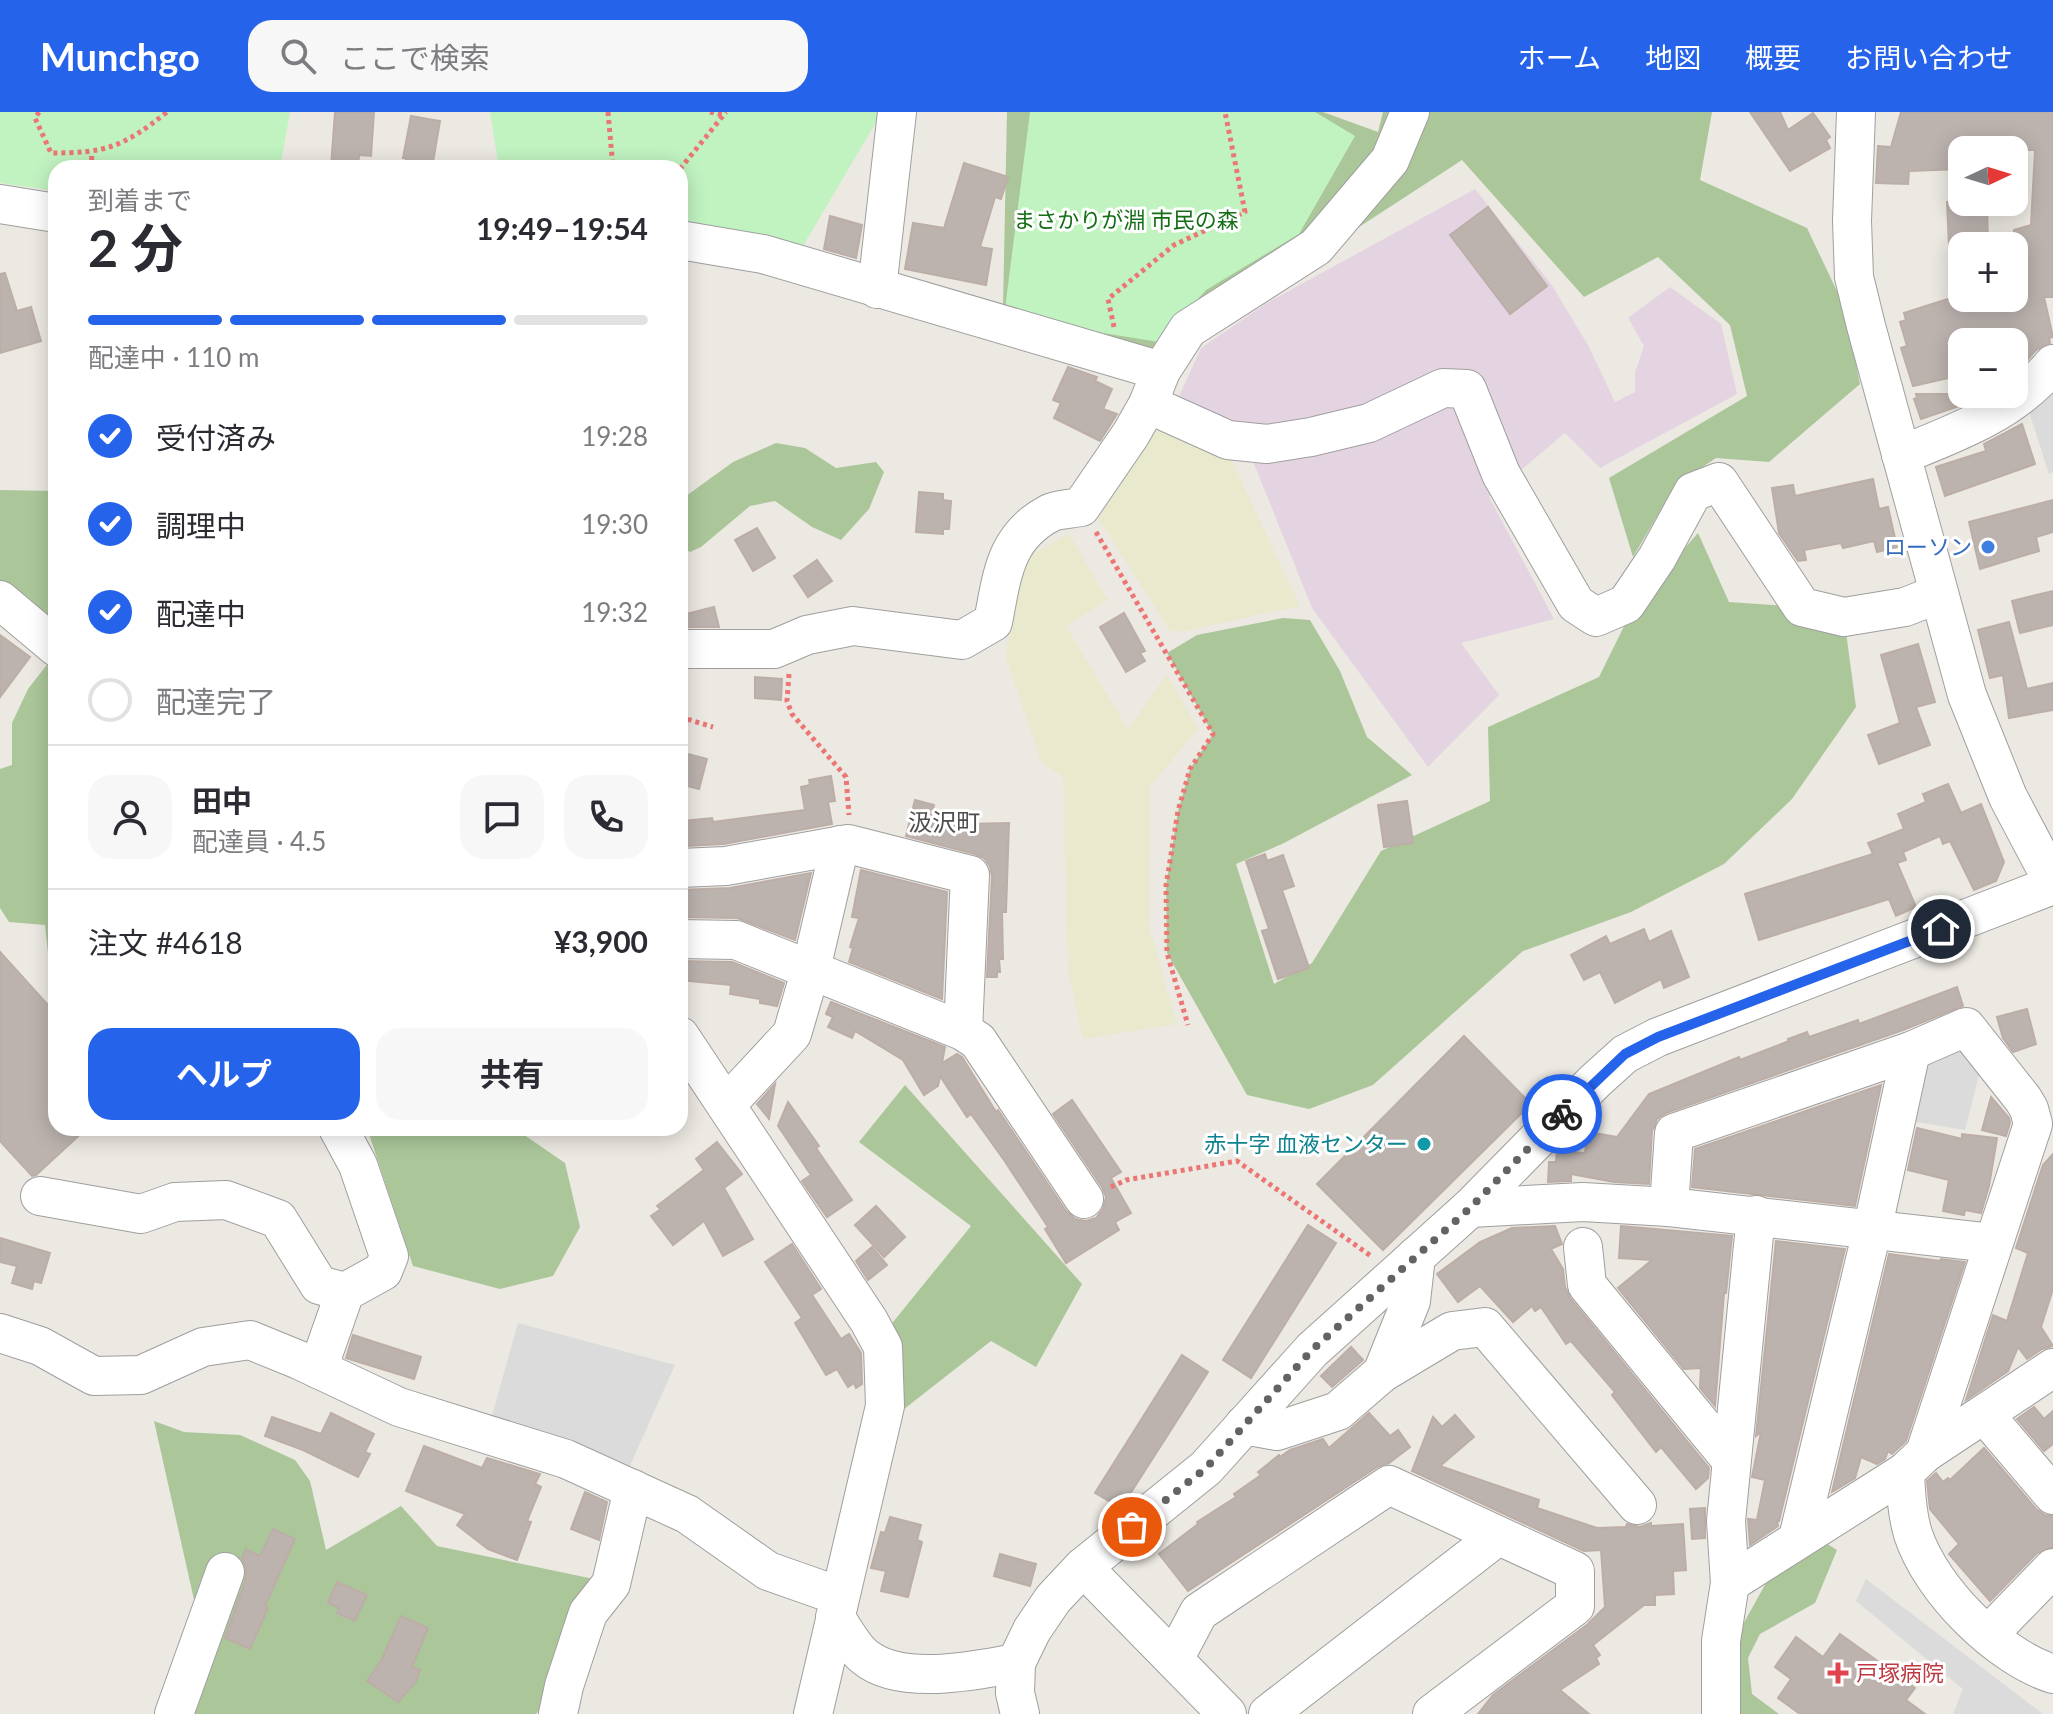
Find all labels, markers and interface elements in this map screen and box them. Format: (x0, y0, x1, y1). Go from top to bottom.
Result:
search box (248, 20, 808, 92)
text: Munchgo (40, 33, 200, 79)
icon: search (276, 34, 320, 78)
text: ここで検索 (340, 39, 490, 75)
text: ホーム (1518, 40, 1601, 74)
text: 地図 (1645, 40, 1701, 74)
text: 概要 (1745, 40, 1801, 74)
text: お問い合わせ (1845, 40, 2013, 74)
north arrow (1948, 136, 2028, 216)
map controls (1948, 136, 2028, 408)
text: 到着まで (88, 184, 192, 216)
park label: まさかりが淵 市民の森 (1013, 206, 1239, 233)
text: 19:49–19:54 (476, 210, 648, 246)
text: 2 分 (88, 216, 183, 278)
button: + (1948, 232, 2028, 312)
button: − (1948, 328, 2028, 408)
text: 配達中 · 110 m (88, 341, 259, 373)
icon: check (88, 414, 132, 458)
text: 受付済み (156, 419, 276, 455)
text: 19:28 (581, 420, 648, 452)
icon: check (88, 502, 132, 546)
text: 調理中 (156, 507, 246, 543)
text: 19:30 (581, 508, 648, 540)
place label: ローソン (1884, 533, 1972, 560)
marker: ローソン (1979, 538, 1997, 556)
icon: check (88, 590, 132, 634)
text: 配達中 (156, 595, 246, 631)
text: 19:32 (581, 596, 648, 628)
text: 配達完了 (156, 683, 276, 719)
button: person (88, 775, 172, 859)
button: chat (460, 775, 544, 859)
button: phone (564, 775, 648, 859)
text: 田中 (192, 782, 252, 818)
district label: 汲沢町 (908, 807, 980, 836)
text: 配達員 · 4.5 (192, 825, 326, 857)
pin (1907, 895, 1975, 963)
icon: home (1919, 907, 1963, 951)
text: ¥3,900 (554, 923, 648, 959)
text: 注文 #4618 (88, 924, 243, 960)
button: ヘルプ (88, 1028, 360, 1120)
button: 共有 (376, 1028, 648, 1120)
courier (1522, 1074, 1602, 1154)
icon: bike (1540, 1092, 1584, 1136)
place label: 赤十字 血液センター (1204, 1130, 1408, 1157)
marker: 赤十字 血液センター (1415, 1135, 1433, 1153)
pin (1098, 1493, 1166, 1561)
icon: bag (1110, 1505, 1154, 1549)
place label: 戸塚病院 (1856, 1659, 1944, 1686)
marker: 戸塚病院 (1827, 1662, 1849, 1684)

